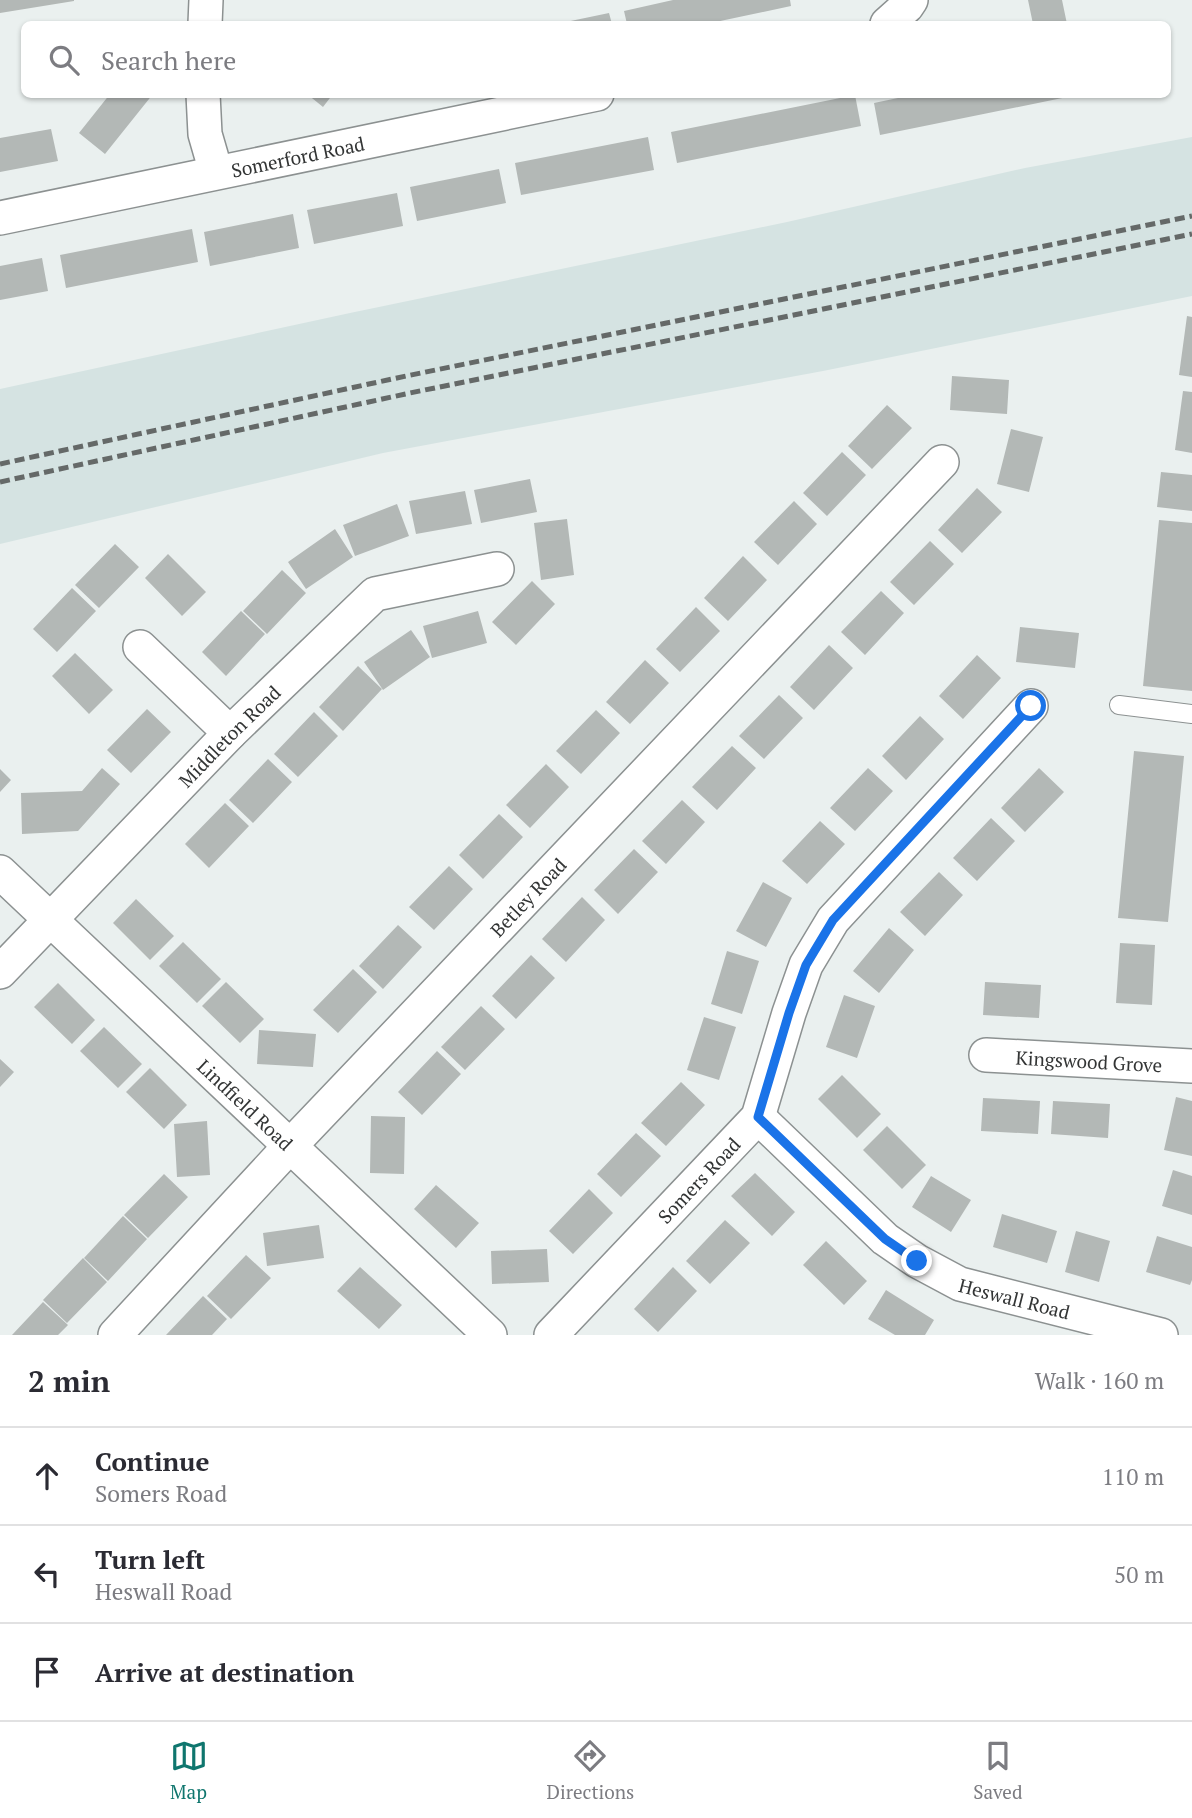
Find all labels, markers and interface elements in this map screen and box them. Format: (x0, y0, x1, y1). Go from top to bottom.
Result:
search box (21, 21, 1171, 98)
icon: search (45, 41, 83, 79)
text: Search here (101, 43, 236, 77)
street label: Somerford Road (229, 130, 367, 182)
street label: Middleton Road (172, 679, 286, 792)
route start (1015, 690, 1046, 721)
street label: Betley Road (484, 852, 571, 941)
street label: Kingswood Grove (1015, 1044, 1163, 1077)
street label: Lindfield Road (193, 1053, 299, 1156)
street label: Somers Road (652, 1131, 745, 1228)
route end (901, 1245, 932, 1276)
street label: Heswall Road (956, 1272, 1073, 1324)
text: 2 min (28, 1361, 110, 1401)
text: Walk · 160 m (1035, 1365, 1164, 1396)
text: Continue (95, 1444, 209, 1478)
icon: ahead (28, 1457, 66, 1495)
text: 110 m (1102, 1461, 1164, 1492)
text: Somers Road (95, 1478, 227, 1509)
text: Turn left (95, 1542, 205, 1576)
icon: left (28, 1555, 66, 1593)
text: 50 m (1114, 1559, 1164, 1590)
text: Heswall Road (95, 1576, 232, 1607)
icon: arrive (28, 1653, 66, 1691)
text: Arrive at destination (95, 1655, 354, 1689)
tab: Map (170, 1737, 208, 1804)
tab: Directions (547, 1737, 634, 1804)
tab: Saved (973, 1737, 1022, 1804)

